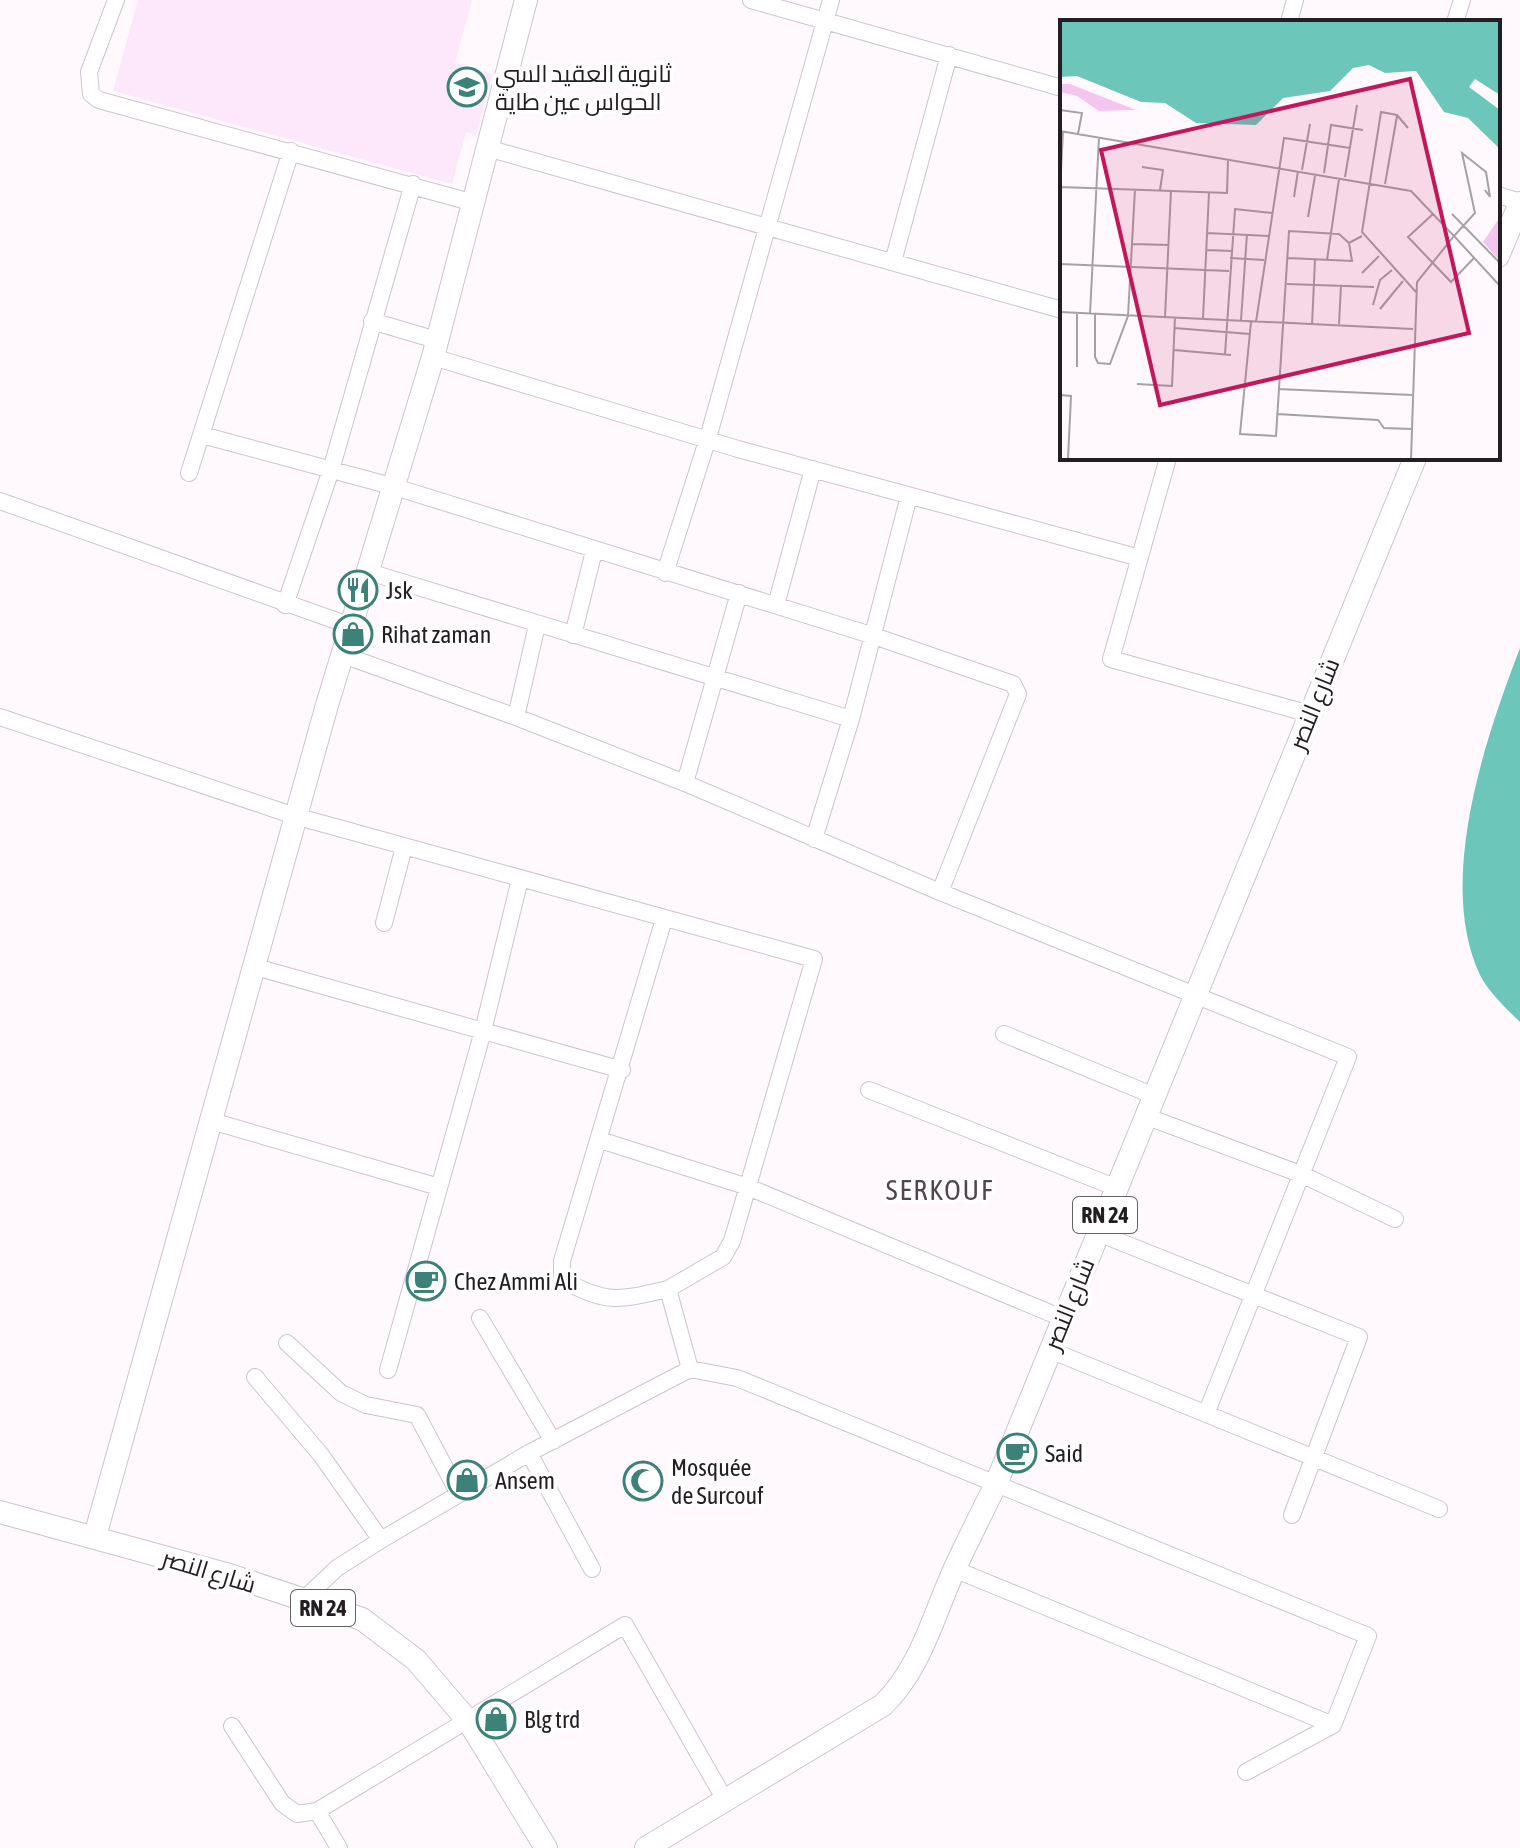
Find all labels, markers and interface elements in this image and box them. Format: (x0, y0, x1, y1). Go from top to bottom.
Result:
inset map (1060, 20, 1500, 460)
place label: ثانوية العقيد السي الحواس عين طاية (495, 60, 672, 116)
school or university icon: ثانوية العقيد السي الحواس عين طاية (446, 66, 488, 108)
restaurant icon: Jsk (337, 569, 379, 611)
place label: Jsk (386, 577, 413, 604)
shop icon: Rihat zaman (332, 613, 374, 655)
place label: Rihat zaman (381, 621, 491, 648)
street label: شارع النصر (1283, 654, 1347, 757)
district label: SERKOUF (886, 1174, 994, 1206)
road number: RN 24 (1073, 1197, 1137, 1233)
street label: شارع النصر (1038, 1254, 1102, 1357)
cafe icon: Chez Ammi Ali (405, 1260, 447, 1302)
place label: Chez Ammi Ali (454, 1268, 578, 1295)
cafe icon: Said (996, 1432, 1038, 1474)
place label: Said (1045, 1440, 1083, 1467)
place label: Mosquée de Surcouf (671, 1454, 764, 1509)
shop icon: Ansem (446, 1459, 488, 1501)
mosque icon: Mosquée de Surcouf (622, 1460, 664, 1502)
place label: Ansem (495, 1467, 555, 1494)
street label: شارع النصر (156, 1543, 259, 1601)
road number: RN 24 (291, 1590, 355, 1626)
shop icon: Blg trd (475, 1698, 517, 1740)
place label: Blg trd (524, 1706, 580, 1733)

